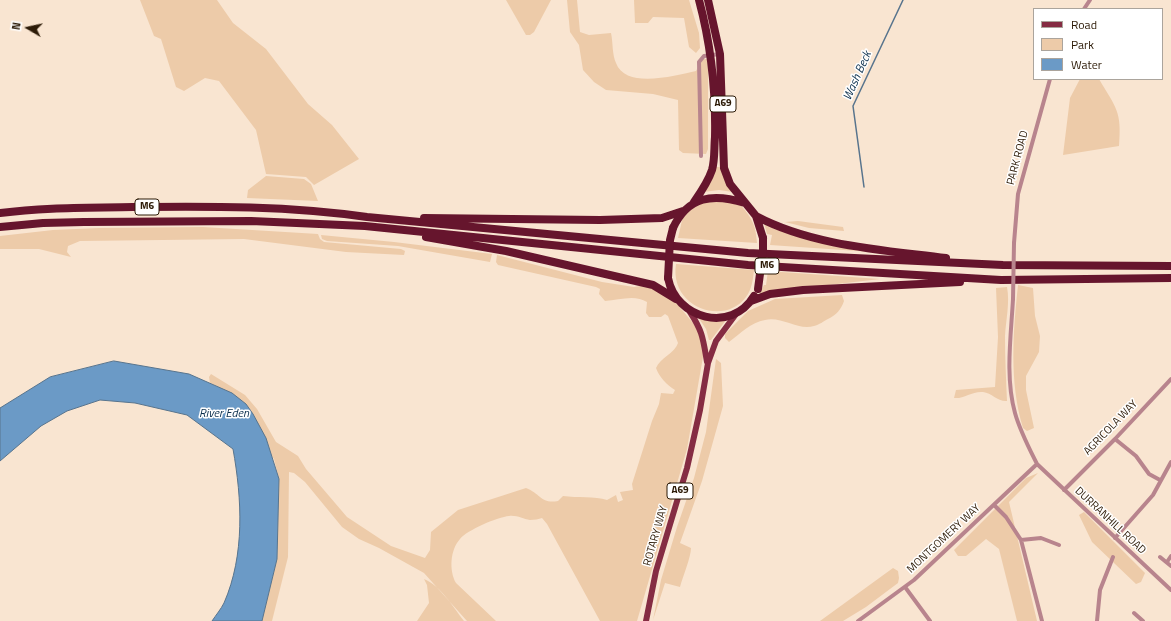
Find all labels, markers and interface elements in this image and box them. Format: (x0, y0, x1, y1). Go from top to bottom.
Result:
north arrow (8, 8, 48, 48)
legend (1033, 8, 1163, 80)
text: Road (1071, 15, 1097, 34)
text: N (8, 21, 25, 31)
text: Park (1071, 35, 1094, 54)
water label: Wash Beck (841, 49, 875, 103)
text: Water (1071, 55, 1102, 74)
road number: A69 (710, 96, 736, 112)
street label: PARK ROAD (1004, 129, 1032, 187)
road number: M6 (135, 199, 159, 215)
road number: M6 (755, 258, 779, 274)
street label: AGRICOLA WAY (1081, 398, 1141, 458)
water label: River Eden (199, 407, 249, 421)
road number: A69 (667, 483, 693, 499)
street label: DURRANHILL ROAD (1072, 485, 1148, 557)
street label: MONTGOMERY WAY (905, 502, 983, 576)
street label: ROTARY WAY (641, 504, 671, 568)

